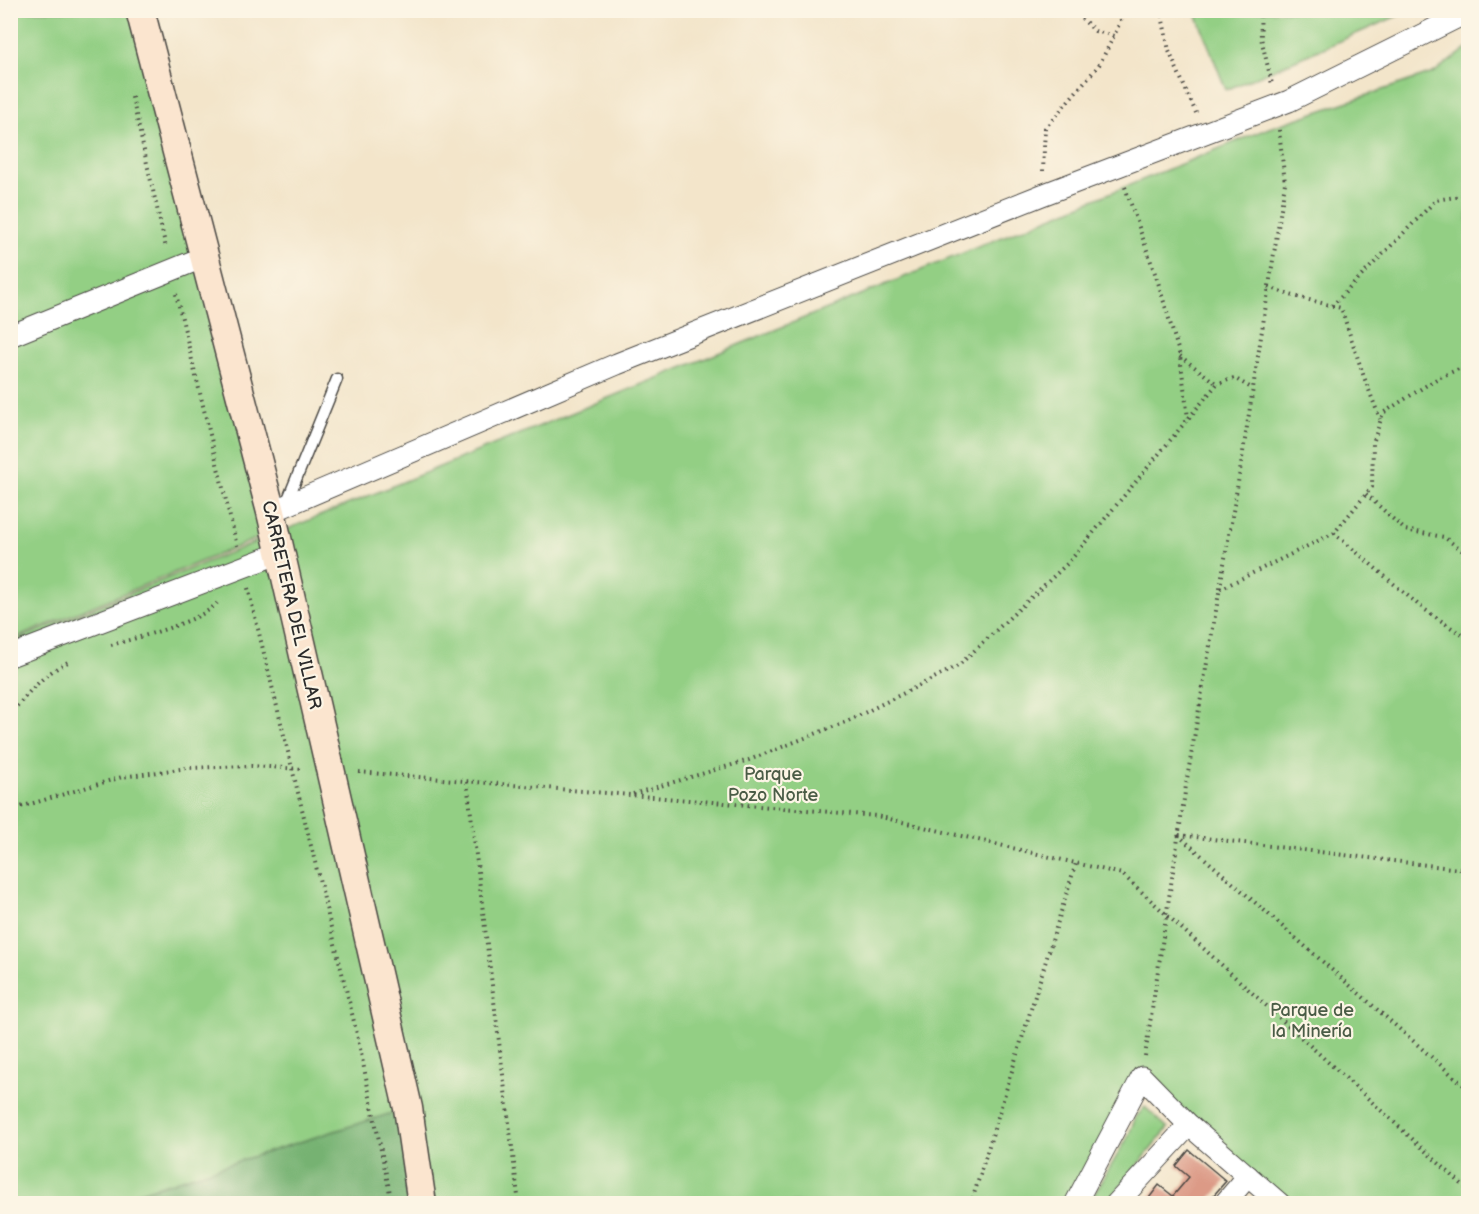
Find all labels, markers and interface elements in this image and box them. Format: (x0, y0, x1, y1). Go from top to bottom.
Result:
street label: CARRETERA DEL VILLAR (257, 499, 326, 712)
park label: Parque Pozo Norte (728, 764, 818, 806)
park label: Parque de la Minería (1270, 1000, 1354, 1042)

